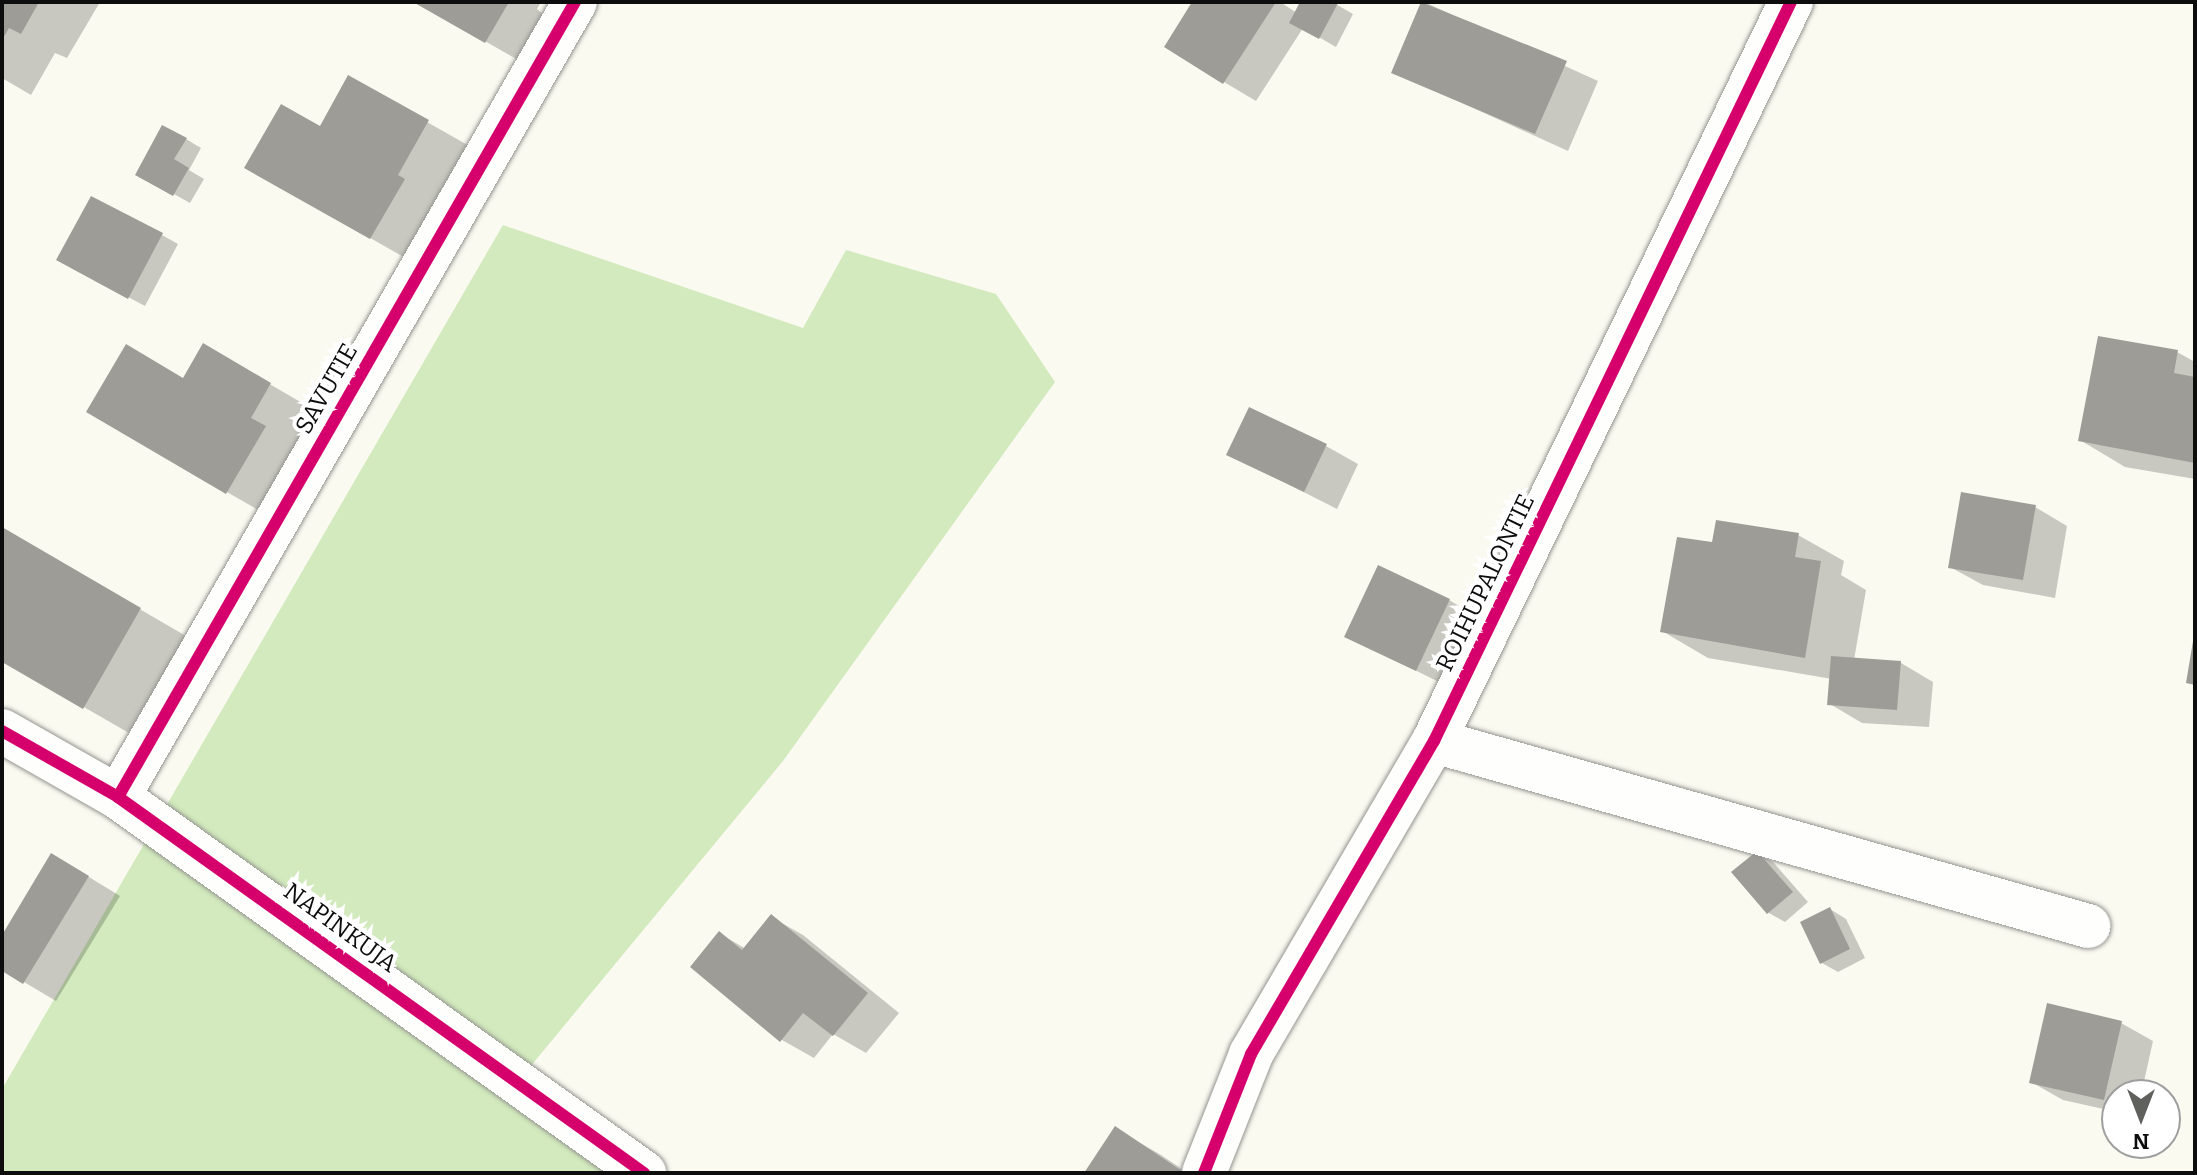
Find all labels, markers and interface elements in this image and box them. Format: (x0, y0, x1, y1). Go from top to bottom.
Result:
street label: SAVUTIE (290, 339, 364, 439)
street label: ROIHUPALONTIE (1431, 490, 1541, 676)
street label: NAPINKUJA (278, 877, 402, 979)
north arrow (2101, 1079, 2181, 1159)
text: N (2133, 1128, 2150, 1155)

